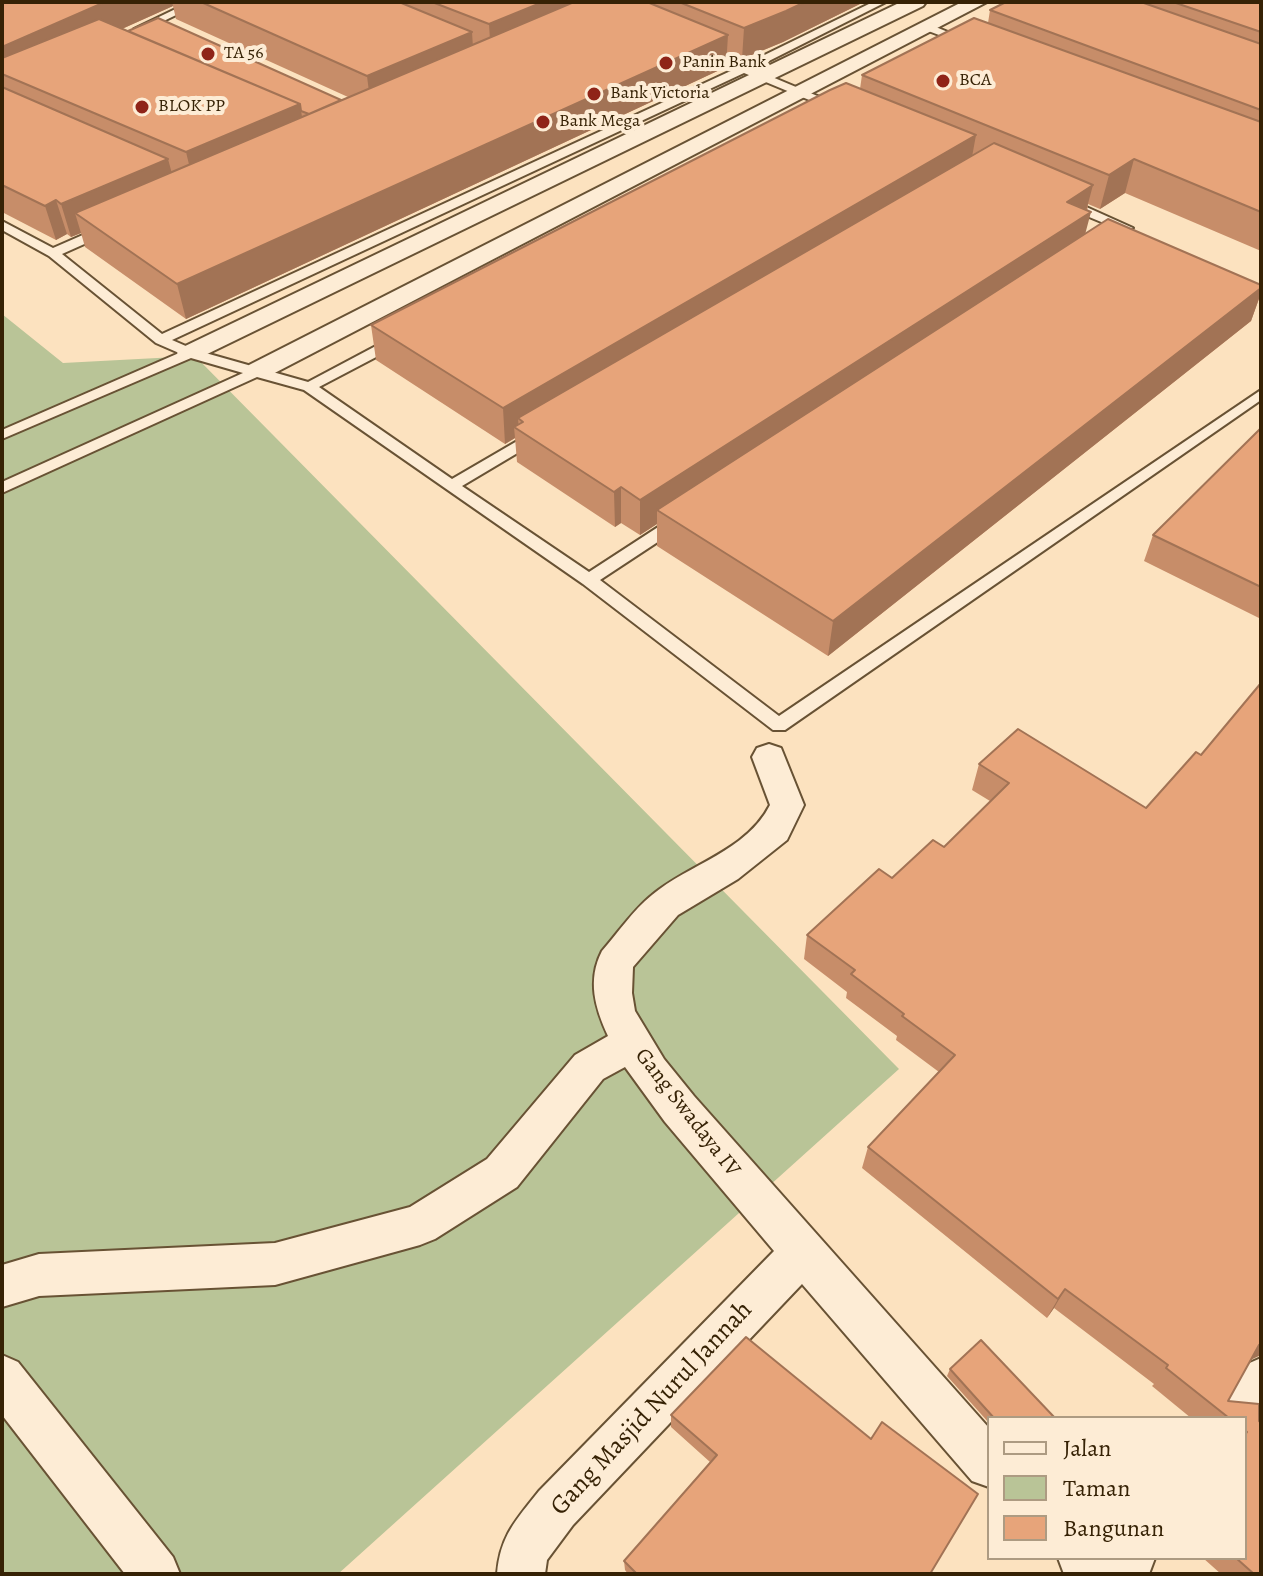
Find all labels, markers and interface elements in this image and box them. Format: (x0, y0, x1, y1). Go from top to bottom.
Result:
place label: TA 56 (224, 43, 264, 65)
marker: TA 56 (199, 45, 217, 63)
place label: Panin Bank (682, 52, 766, 74)
marker: Panin Bank (657, 54, 675, 72)
place label: BCA (959, 70, 992, 92)
marker: BCA (934, 72, 952, 90)
place label: Bank Victoria (610, 83, 710, 105)
marker: Bank Victoria (585, 85, 603, 103)
place label: BLOK PP (158, 96, 225, 118)
marker: BLOK PP (133, 98, 151, 116)
place label: Bank Mega (559, 111, 640, 133)
marker: Bank Mega (534, 113, 552, 131)
street label: Gang Swadaya IV (629, 1043, 745, 1183)
street label: Gang Masjid Nurul Jannah (545, 1295, 759, 1523)
legend (987, 1416, 1247, 1560)
text: Jalan (1063, 1432, 1112, 1464)
text: Taman (1063, 1472, 1130, 1504)
text: Bangunan (1063, 1512, 1164, 1544)

